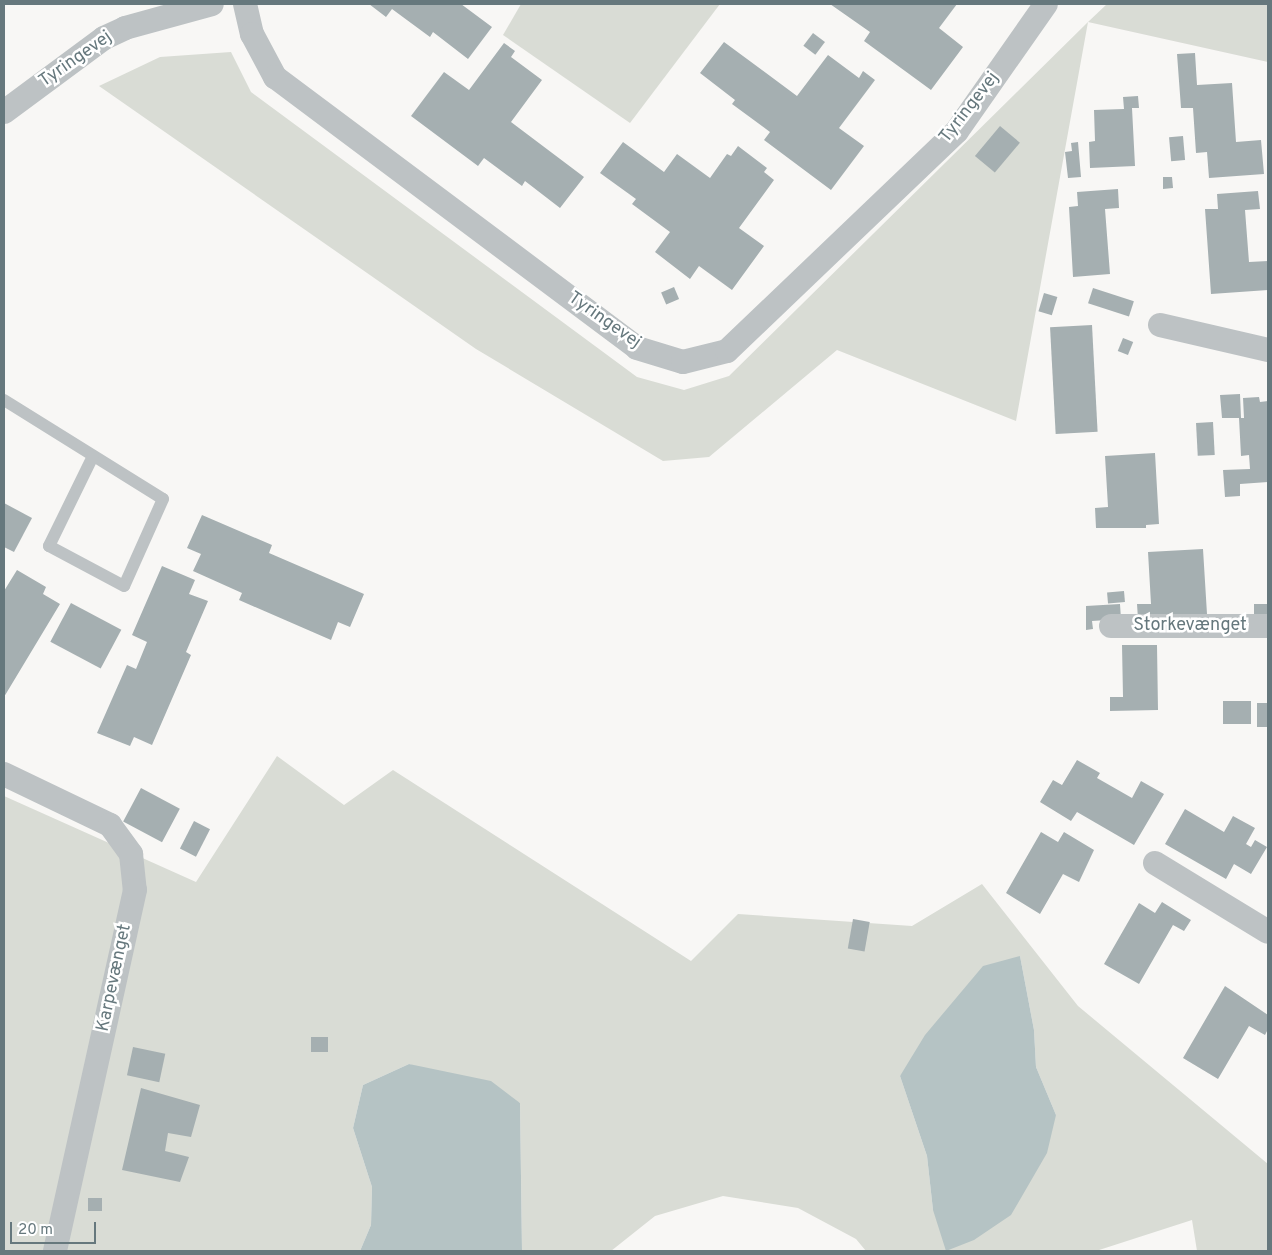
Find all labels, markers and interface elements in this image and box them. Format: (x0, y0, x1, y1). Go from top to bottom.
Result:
street label: Tyringevej (35, 27, 117, 93)
street label: Tyringevej (936, 68, 1004, 148)
street label: Tyringevej (563, 288, 645, 354)
street label: Storkevænget (1133, 615, 1247, 637)
street label: Karpevænget (93, 922, 137, 1034)
scale bar (12, 1212, 99, 1244)
text: 20 m (18, 1221, 53, 1240)

